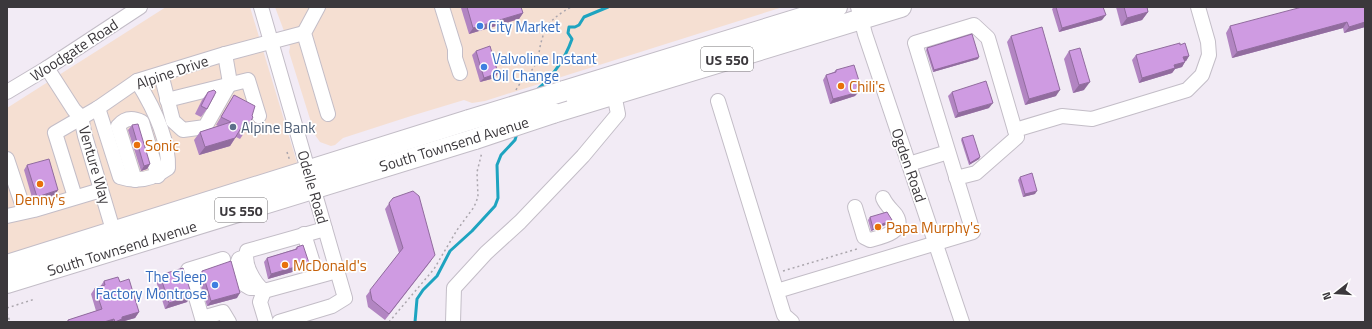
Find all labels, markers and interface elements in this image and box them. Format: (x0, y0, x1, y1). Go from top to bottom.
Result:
street label: Woodgate Road (26, 13, 122, 87)
place label: City Market (488, 15, 561, 38)
marker: City Market (475, 21, 485, 31)
place label: Valvoline Instant Oil Change (492, 47, 597, 87)
road number: US 550 (701, 47, 753, 71)
street label: Alpine Drive (133, 49, 211, 95)
marker: Valvoline Instant Oil Change (479, 62, 489, 72)
place label: Chili's (849, 75, 885, 98)
marker: Chili's (836, 81, 846, 91)
street label: South Townsend Avenue (376, 110, 532, 178)
place label: Alpine Bank (241, 116, 316, 139)
marker: Alpine Bank (228, 122, 238, 132)
street label: Venture Way (73, 123, 117, 207)
street label: Ogden Road (886, 125, 932, 205)
place label: Sonic (145, 134, 179, 157)
marker: Sonic (132, 140, 142, 150)
street label: Odelle Road (292, 147, 334, 227)
marker: Denny's (35, 179, 45, 189)
place label: Denny's (15, 188, 65, 211)
road number: US 550 (215, 198, 267, 222)
street label: South Townsend Avenue (44, 214, 199, 282)
place label: Papa Murphy's (886, 216, 980, 239)
marker: Papa Murphy's (873, 222, 883, 232)
place label: McDonald's (293, 254, 367, 277)
marker: McDonald's (280, 260, 290, 270)
place label: The Sleep Factory Montrose (95, 265, 207, 305)
north arrow (1316, 273, 1356, 313)
marker: The Sleep Factory Montrose (210, 280, 220, 290)
text: N (1318, 290, 1335, 302)

